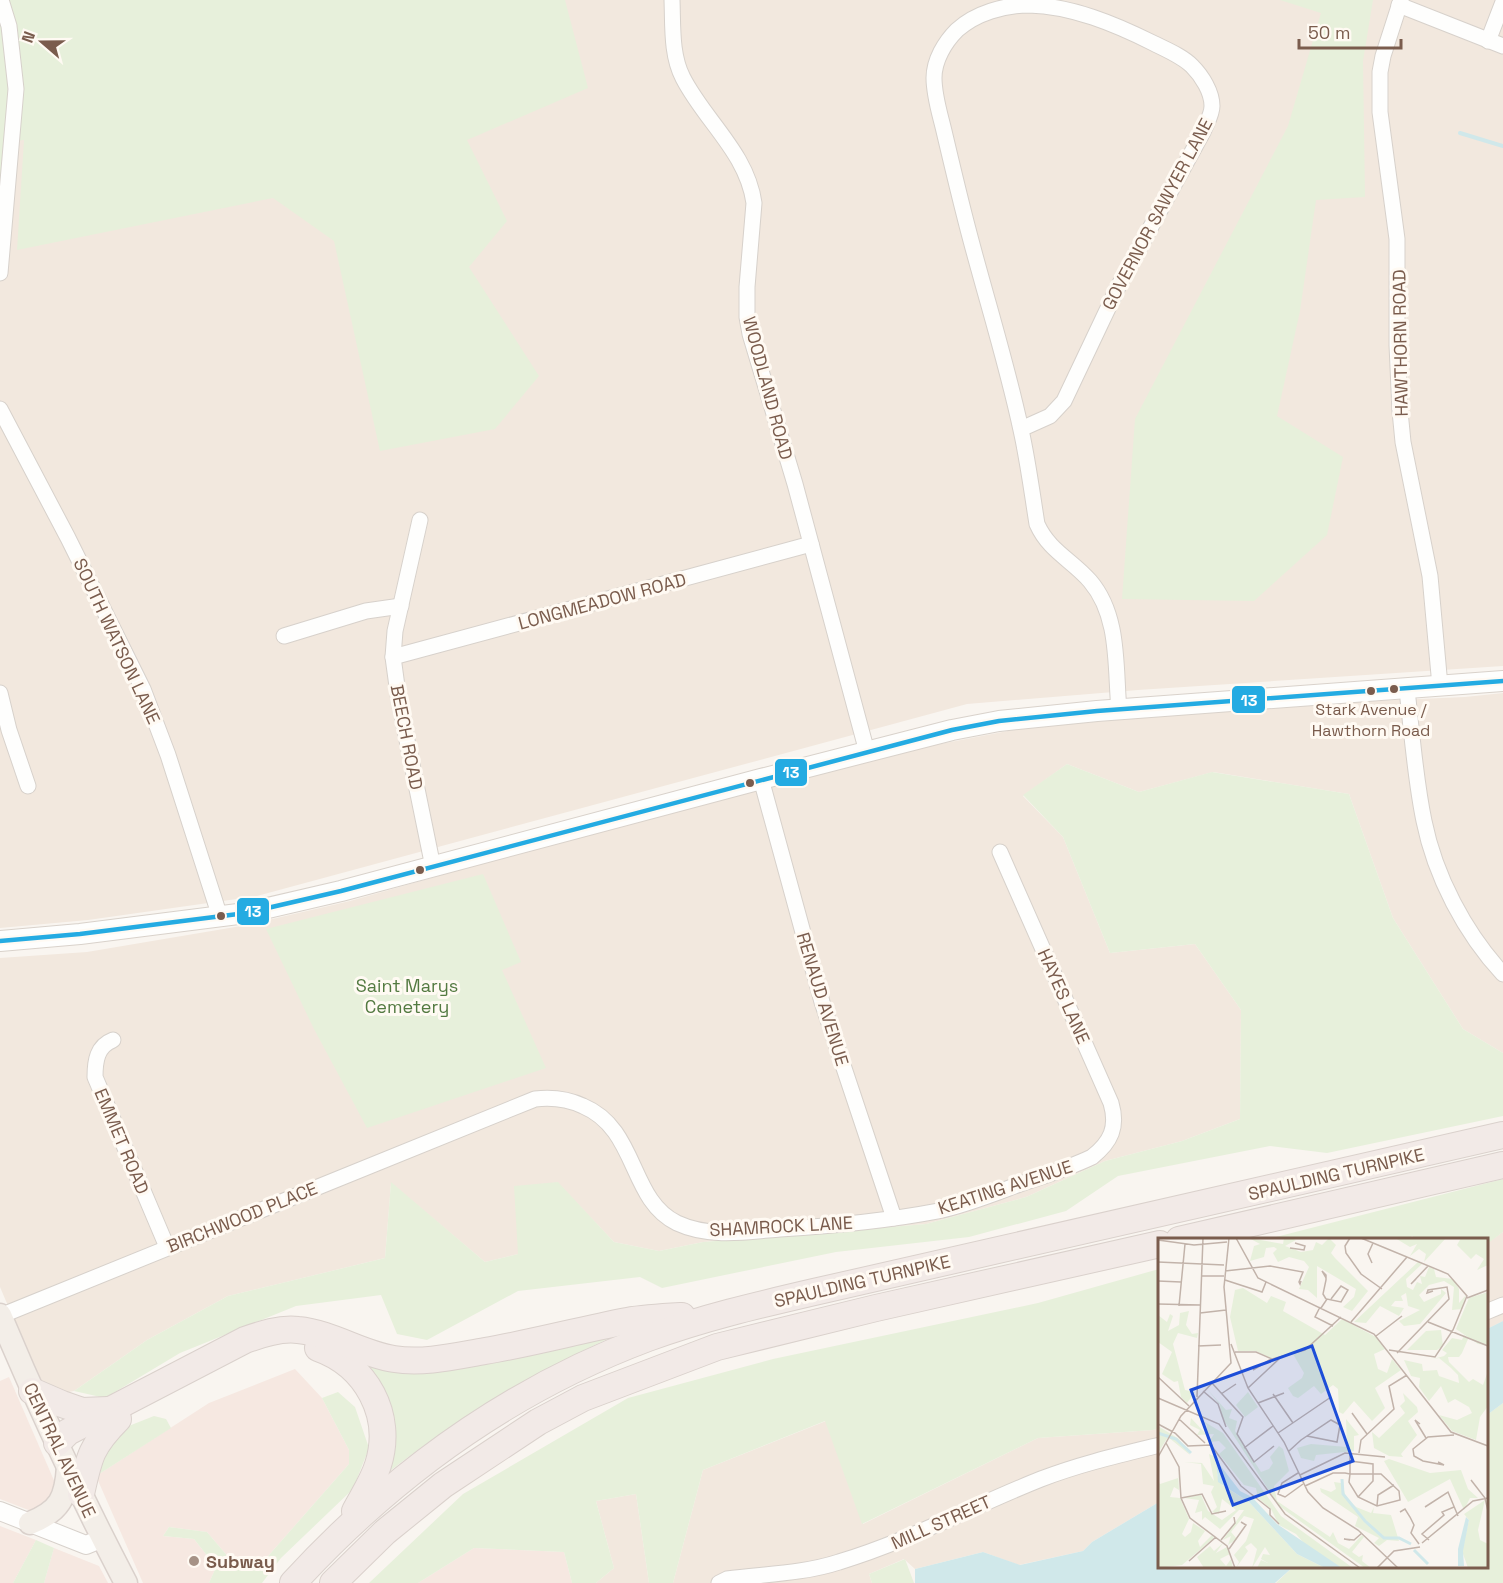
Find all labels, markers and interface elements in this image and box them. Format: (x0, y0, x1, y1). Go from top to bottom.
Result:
north arrow (12, 12, 72, 72)
scale bar (1299, 12, 1401, 50)
text: 50 m (1308, 21, 1350, 44)
text: N (17, 28, 40, 46)
street label: GOVERNOR SAWYER LANE (1097, 114, 1217, 314)
street label: HAWTHORN ROAD (1387, 269, 1413, 417)
street label: WOODLAND ROAD (738, 314, 798, 462)
street label: SOUTH WATSON LANE (68, 554, 166, 728)
street label: LONGMEADOW ROAD (515, 568, 689, 634)
street label: BEECH ROAD (386, 682, 428, 792)
unlabelled marker (1388, 683, 1400, 695)
line badge: 13 (1231, 685, 1266, 714)
marker: Stark Avenue / Hawthorn Road (1365, 685, 1377, 697)
text: 13 (1241, 690, 1258, 711)
place label: Stark Avenue / Hawthorn Road (1312, 699, 1430, 741)
line badge: 13 (774, 758, 808, 787)
text: 13 (783, 762, 800, 783)
unlabelled marker (744, 777, 756, 789)
unlabelled marker (414, 864, 426, 876)
line badge: 13 (236, 897, 270, 926)
text: 13 (245, 901, 262, 922)
unlabelled marker (215, 910, 227, 922)
street label: RENAUD AVENUE (792, 929, 854, 1069)
street label: HAYES LANE (1033, 945, 1095, 1047)
park label: Saint Marys Cemetery (356, 974, 458, 1018)
street label: EMMET ROAD (89, 1085, 155, 1197)
street label: SPAULDING TURNPIKE (1246, 1143, 1426, 1205)
street label: KEATING AVENUE (935, 1154, 1075, 1220)
street label: BIRCHWOOD PLACE (163, 1176, 321, 1258)
street label: SHAMROCK LANE (709, 1211, 853, 1241)
inset map (1158, 1238, 1488, 1568)
street label: SPAULDING TURNPIKE (772, 1250, 952, 1312)
street label: CENTRAL AVENUE (19, 1379, 101, 1521)
street label: MILL STREET (887, 1490, 995, 1554)
place label: Subway (206, 1550, 275, 1573)
marker: Subway (187, 1554, 201, 1568)

